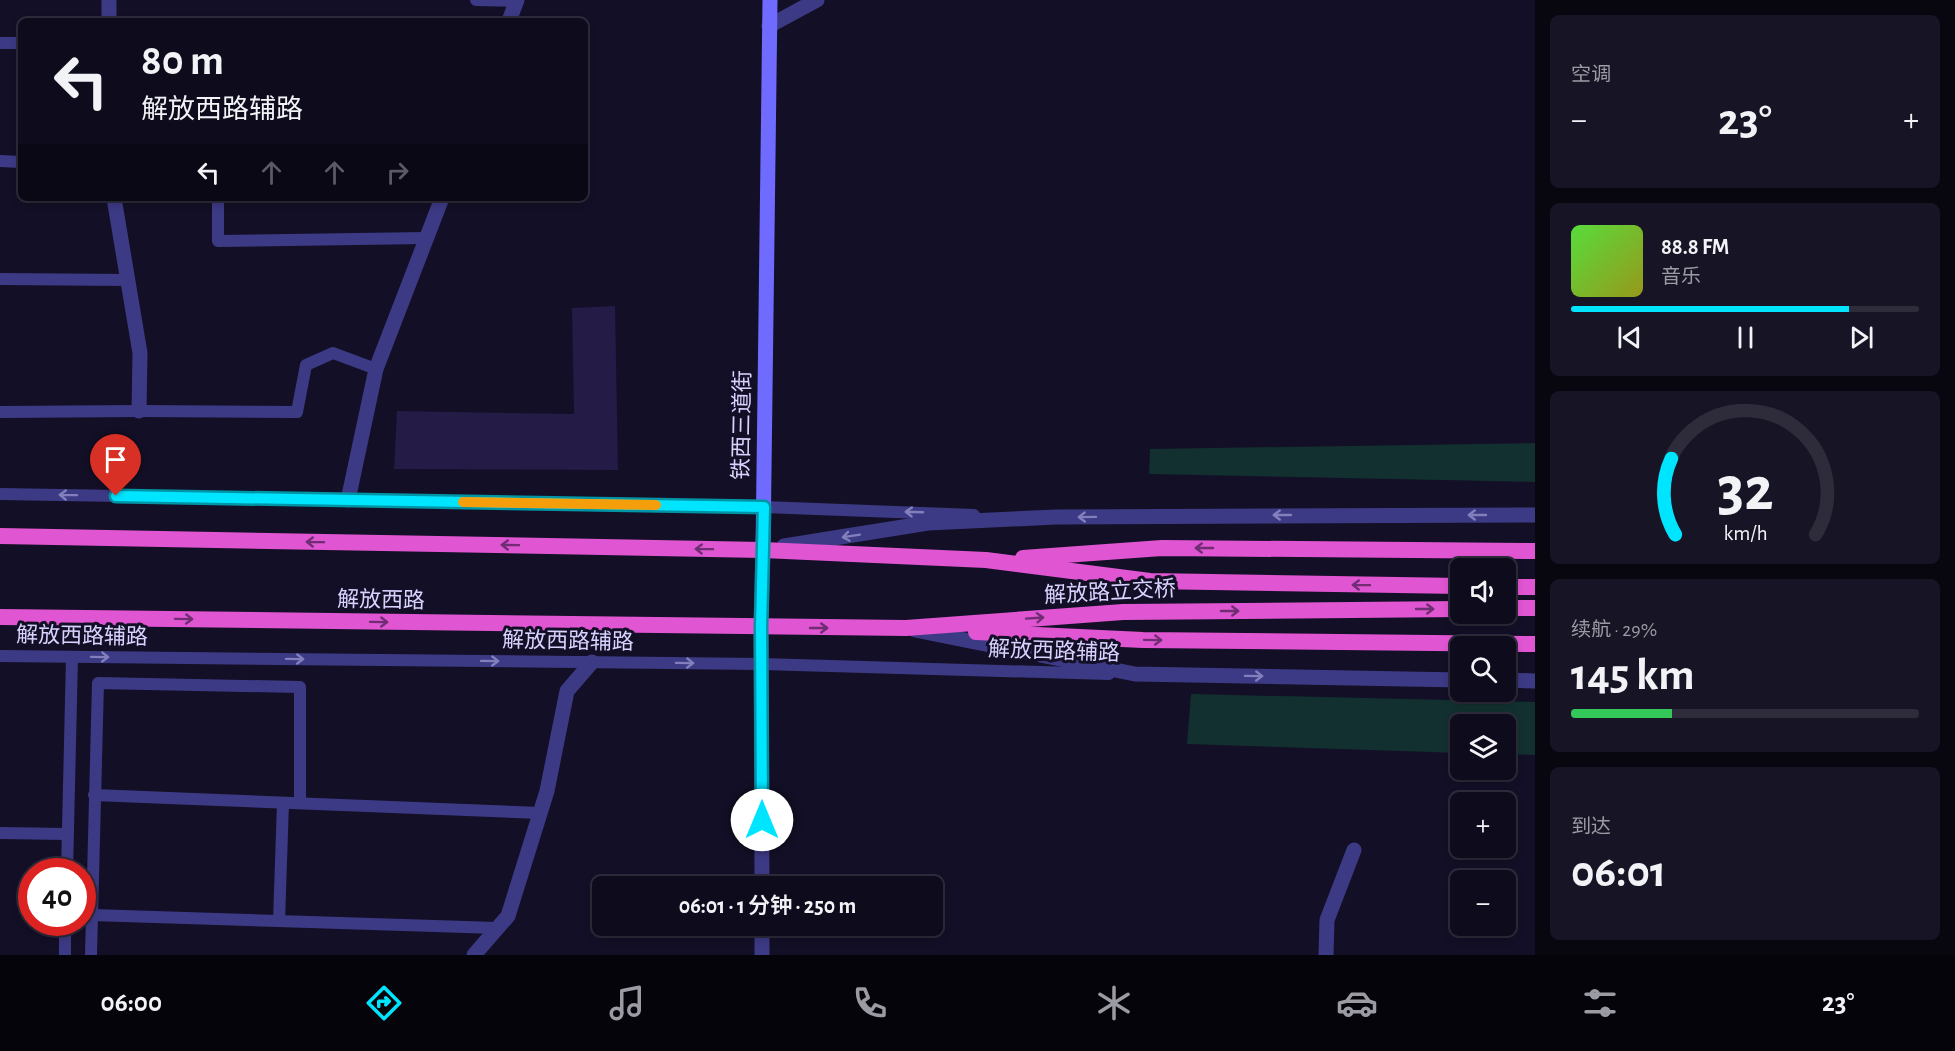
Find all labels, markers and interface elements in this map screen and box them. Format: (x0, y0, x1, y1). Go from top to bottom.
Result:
text: 80 m (141, 40, 224, 82)
icon: left (42, 42, 120, 120)
text: 空调 (1571, 65, 1611, 85)
text: 解放西路辅路 (141, 96, 303, 123)
text: 23° (1718, 98, 1772, 143)
text: − (1571, 104, 1587, 137)
text: + (1903, 104, 1919, 137)
icon: left (192, 156, 225, 189)
icon: ahead (255, 156, 288, 189)
icon: ahead (318, 156, 351, 189)
icon: right (381, 156, 414, 189)
text: 88.8 FM (1661, 236, 1729, 258)
text: 音乐 (1661, 267, 1701, 287)
icon: previous (1613, 321, 1646, 354)
icon: pause (1729, 321, 1762, 354)
icon: next (1845, 321, 1878, 354)
street label: 铁西三道街 (729, 370, 754, 480)
pin (90, 434, 141, 496)
icon: arrive (99, 443, 132, 476)
text: 32 (1717, 459, 1773, 521)
one-way arrow (59, 489, 79, 501)
one-way arrow (905, 507, 925, 518)
one-way arrow (1272, 509, 1292, 521)
one-way arrow (1467, 509, 1487, 521)
one-way arrow (1077, 511, 1097, 523)
text: km/h (1723, 523, 1767, 544)
one-way arrow (841, 530, 861, 541)
one-way arrow (305, 536, 325, 547)
one-way arrow (500, 539, 520, 551)
one-way arrow (1194, 542, 1214, 554)
one-way arrow (695, 543, 715, 554)
map controls (1450, 558, 1516, 936)
button: sound (1450, 558, 1516, 624)
street label: 解放路立交桥 (1043, 577, 1176, 606)
one-way arrow (1351, 579, 1371, 590)
street label: 解放西路 (337, 587, 425, 612)
one-way arrow (1414, 603, 1434, 615)
one-way arrow (1219, 605, 1239, 617)
one-way arrow (1024, 613, 1044, 624)
one-way arrow (174, 614, 194, 625)
one-way arrow (369, 616, 389, 628)
text: 续航 · 29% (1571, 620, 1657, 640)
one-way arrow (809, 622, 829, 633)
street label: 解放西路辅路 (16, 623, 148, 648)
street label: 解放西路辅路 (502, 628, 634, 653)
one-way arrow (1142, 634, 1162, 646)
button: search (1450, 636, 1516, 702)
street label: 解放西路辅路 (988, 637, 1120, 664)
one-way arrow (90, 651, 110, 663)
one-way arrow (285, 653, 305, 665)
text: 145 km (1571, 653, 1695, 698)
one-way arrow (480, 655, 500, 667)
one-way arrow (675, 657, 695, 669)
one-way arrow (1243, 671, 1263, 682)
button: layers (1450, 714, 1516, 780)
position arrow (730, 788, 794, 852)
button: + (1450, 792, 1516, 858)
text: 到达 (1571, 817, 1611, 837)
text: 06:01 (1571, 850, 1666, 895)
speed limit sign: 40 (18, 858, 96, 936)
button: − (1450, 870, 1516, 936)
text: 06:01 · 1 分钟 · 250 m (679, 895, 856, 917)
icon: directions (363, 982, 405, 1024)
icon: music (606, 982, 648, 1024)
icon: phone (849, 982, 891, 1024)
icon: climate (1093, 982, 1135, 1024)
icon: car (1336, 982, 1378, 1024)
icon: filters (1579, 982, 1621, 1024)
text: 06:00 (101, 989, 162, 1016)
text: 23° (1822, 989, 1854, 1016)

